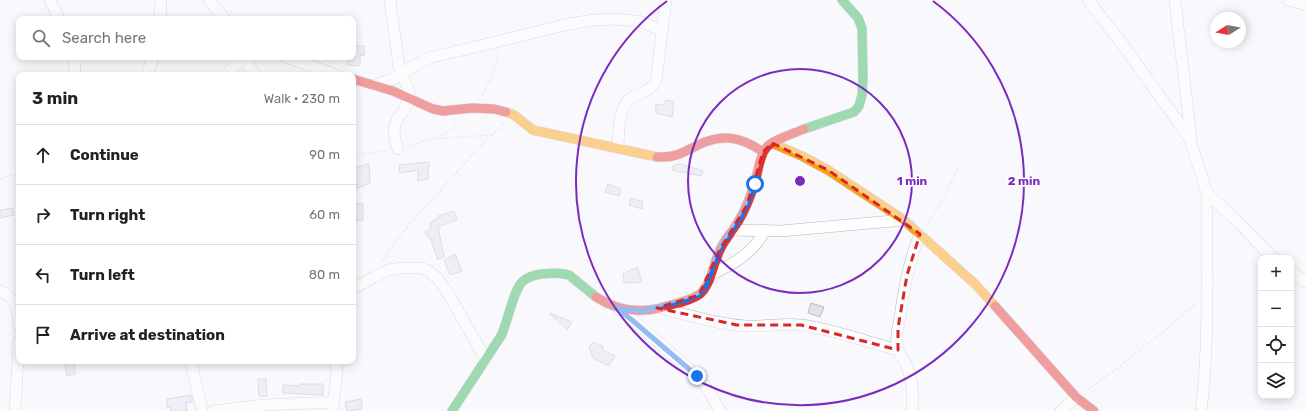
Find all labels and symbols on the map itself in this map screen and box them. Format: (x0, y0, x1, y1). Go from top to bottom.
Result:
north arrow (1210, 12, 1246, 48)
centre of rings (793, 174, 807, 188)
text: 1 min (897, 174, 928, 188)
text: 2 min (1008, 174, 1041, 188)
route start (746, 175, 764, 193)
route end (688, 367, 706, 385)

